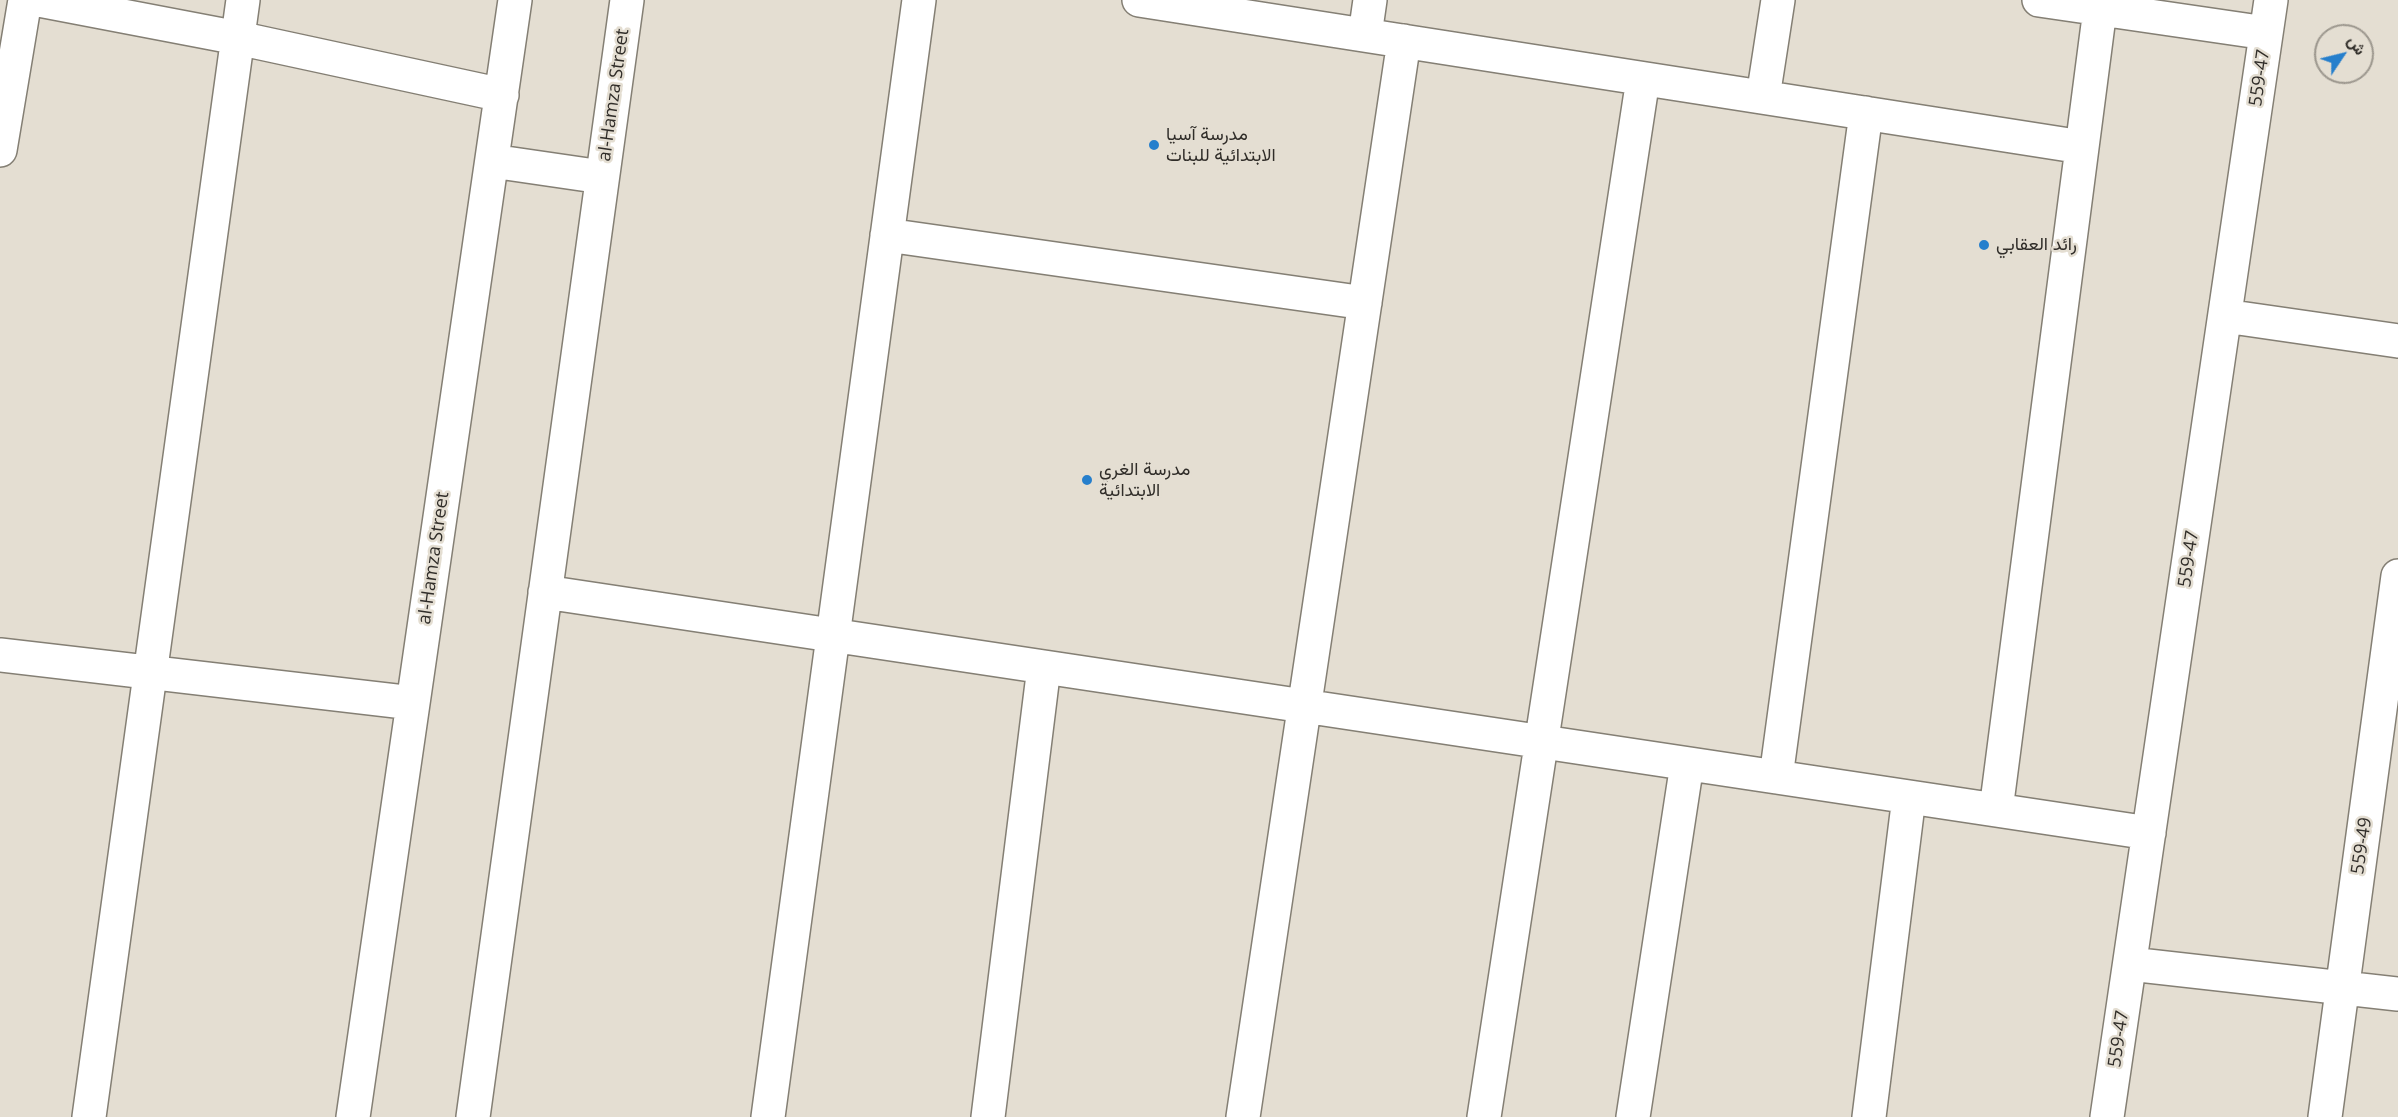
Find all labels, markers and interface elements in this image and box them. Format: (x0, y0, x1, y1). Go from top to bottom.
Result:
north arrow (2314, 24, 2374, 84)
street label: al-Hamza Street (594, 27, 634, 163)
text: ش (2343, 31, 2372, 59)
street label: 559-47 (2245, 48, 2275, 108)
place label: مدرسة آسيا الابتدائية للبنات (1166, 124, 1276, 166)
marker: مدرسة آسيا الابتدائية للبنات (1147, 138, 1161, 152)
place label: رائد العقابي (1996, 234, 2077, 256)
marker: رائد العقابي (1977, 238, 1991, 252)
place label: مدرسة الغري الابتدائية (1099, 459, 1190, 502)
marker: مدرسة الغري الابتدائية (1080, 473, 1094, 487)
street label: al-Hamza Street (414, 490, 454, 626)
street label: 559-47 (2174, 529, 2204, 589)
street label: 559-49 (2347, 816, 2377, 876)
street label: 559-47 (2104, 1009, 2134, 1069)

